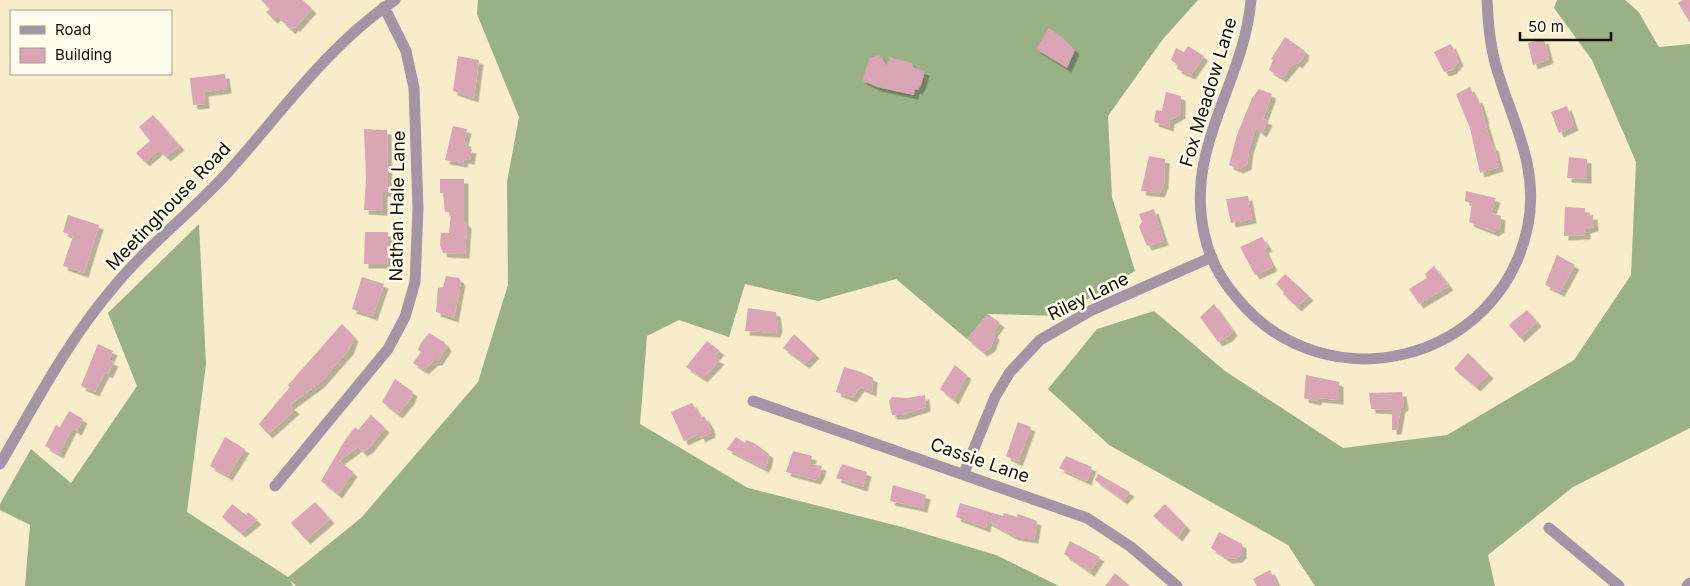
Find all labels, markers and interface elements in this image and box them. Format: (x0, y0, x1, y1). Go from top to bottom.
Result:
legend (10, 10, 172, 75)
scale bar (1520, 10, 1611, 42)
street label: Fox Meadow Lane (1175, 15, 1241, 169)
text: 50 m (1528, 17, 1564, 36)
text: Road (55, 20, 91, 39)
text: Building (55, 45, 112, 64)
street label: Nathan Hale Lane (385, 130, 409, 282)
street label: Meetinghouse Road (101, 138, 235, 274)
street label: Riley Lane (1044, 267, 1132, 325)
street label: Cassie Lane (928, 433, 1032, 487)

